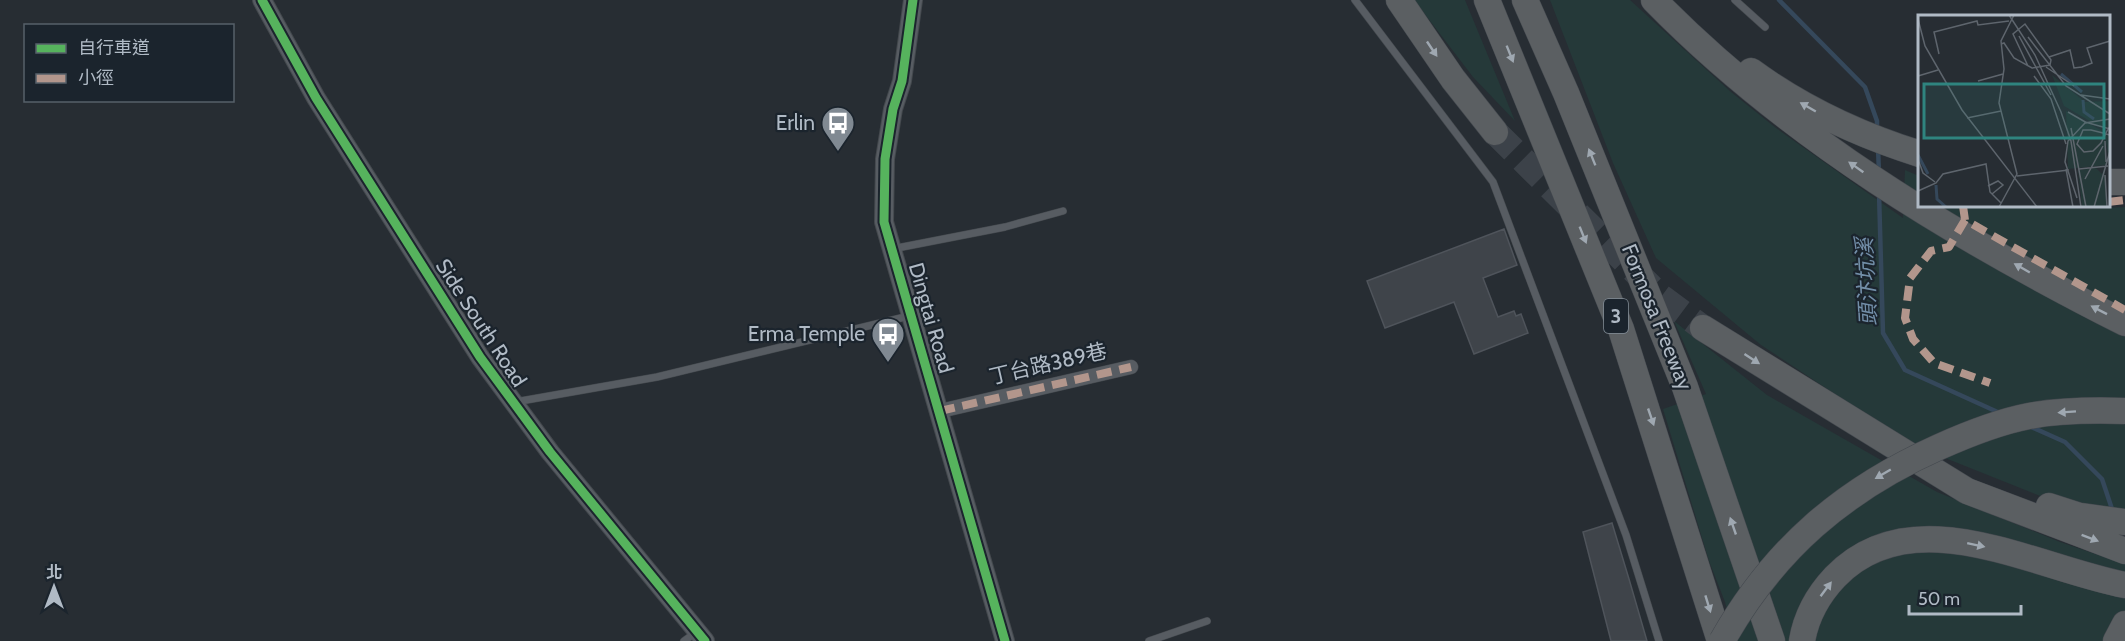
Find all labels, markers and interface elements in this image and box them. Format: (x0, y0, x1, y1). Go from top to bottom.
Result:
inset map (1918, 15, 2110, 207)
legend (24, 24, 234, 102)
text: 自行車道 (78, 37, 150, 59)
one-way arrow (1426, 40, 1438, 56)
one-way arrow (1506, 45, 1515, 63)
text: 小徑 (78, 67, 114, 89)
one-way arrow (1800, 101, 1816, 112)
bus stop icon: Erlin (820, 105, 856, 152)
place label: Erlin (776, 110, 815, 135)
one-way arrow (1587, 148, 1597, 166)
one-way arrow (1848, 161, 1864, 173)
one-way arrow (1578, 226, 1588, 244)
water label: 頭汴坑溪 (1851, 234, 1882, 327)
street label: Formosa Freeway (1617, 240, 1698, 394)
street label: Side South Road (431, 254, 532, 391)
street label: Dingtai Road (904, 260, 959, 376)
one-way arrow (2013, 263, 2030, 273)
road number: 3 (1604, 299, 1628, 333)
one-way arrow (2090, 305, 2107, 315)
bus stop icon: Erma Temple (870, 316, 906, 363)
place label: Erma Temple (748, 321, 865, 346)
street label: 丁台路389巷 (987, 338, 1109, 389)
one-way arrow (1744, 354, 1760, 365)
one-way arrow (2057, 407, 2076, 417)
one-way arrow (1647, 409, 1656, 427)
one-way arrow (1875, 468, 1892, 478)
one-way arrow (1728, 517, 1738, 535)
one-way arrow (2082, 533, 2100, 543)
one-way arrow (1967, 540, 1986, 550)
north arrow (24, 557, 84, 617)
text: 北 (46, 563, 62, 582)
scale bar (1909, 578, 2022, 616)
one-way arrow (1819, 581, 1831, 596)
text: 50 m (1918, 588, 1960, 610)
one-way arrow (1704, 595, 1713, 613)

